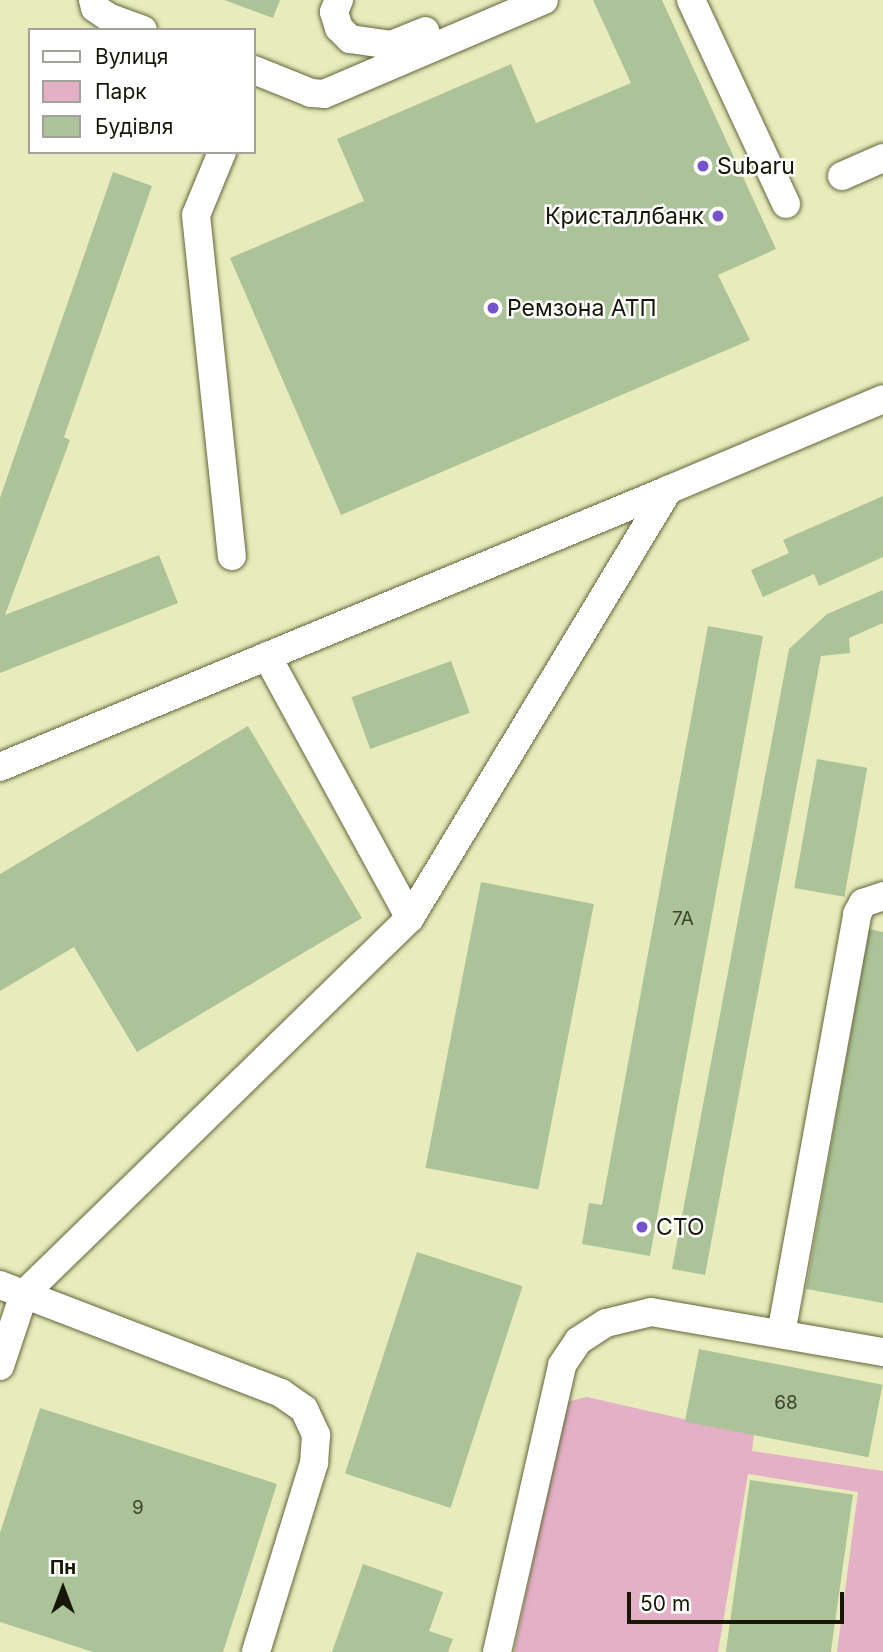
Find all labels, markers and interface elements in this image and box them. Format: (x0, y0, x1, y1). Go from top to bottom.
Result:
legend (28, 28, 256, 154)
text: Вулиця (95, 44, 168, 69)
text: Парк (95, 79, 147, 104)
text: Будівля (95, 114, 173, 139)
place label: Subaru (717, 152, 795, 180)
marker: Subaru (695, 158, 711, 174)
place label: Кристаллбанк (545, 202, 704, 230)
marker: Кристаллбанк (710, 208, 726, 224)
place label: Ремзона АТП (507, 294, 657, 322)
marker: Ремзона АТП (485, 300, 501, 316)
house number: 7А (672, 908, 694, 930)
place label: СТО (656, 1213, 705, 1241)
marker: СТО (634, 1219, 650, 1235)
house number: 68 (774, 1392, 798, 1414)
house number: 9 (132, 1497, 144, 1519)
north arrow (28, 1554, 98, 1624)
text: Пн (50, 1556, 76, 1579)
scale bar (631, 1578, 848, 1622)
text: 50 m (640, 1591, 690, 1616)

